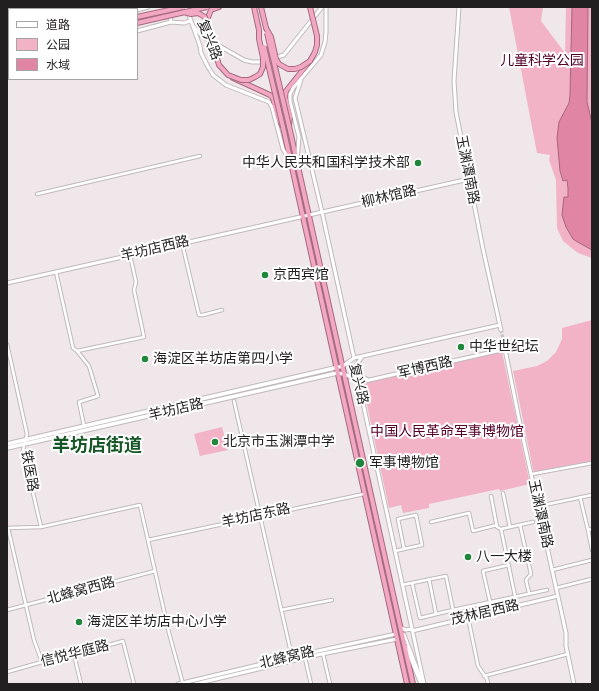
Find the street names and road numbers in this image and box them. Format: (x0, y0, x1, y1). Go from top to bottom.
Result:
street label: 复兴路 (193, 17, 225, 63)
street label: 玉渊潭南路 (452, 134, 482, 206)
street label: 柳林馆路 (360, 183, 418, 211)
street label: 羊坊店西路 (119, 233, 191, 265)
street label: 军博西路 (396, 354, 454, 382)
street label: 复兴路 (345, 362, 371, 406)
street label: 羊坊店路 (147, 396, 205, 424)
street label: 铁医路 (17, 449, 41, 493)
street label: 玉渊潭南路 (525, 478, 555, 550)
street label: 羊坊店东路 (220, 501, 292, 531)
street label: 北蜂窝西路 (45, 574, 117, 608)
street label: 茂林居西路 (449, 597, 521, 629)
street label: 信悦华庭路 (39, 637, 111, 671)
street label: 北蜂窝路 (258, 644, 316, 672)

